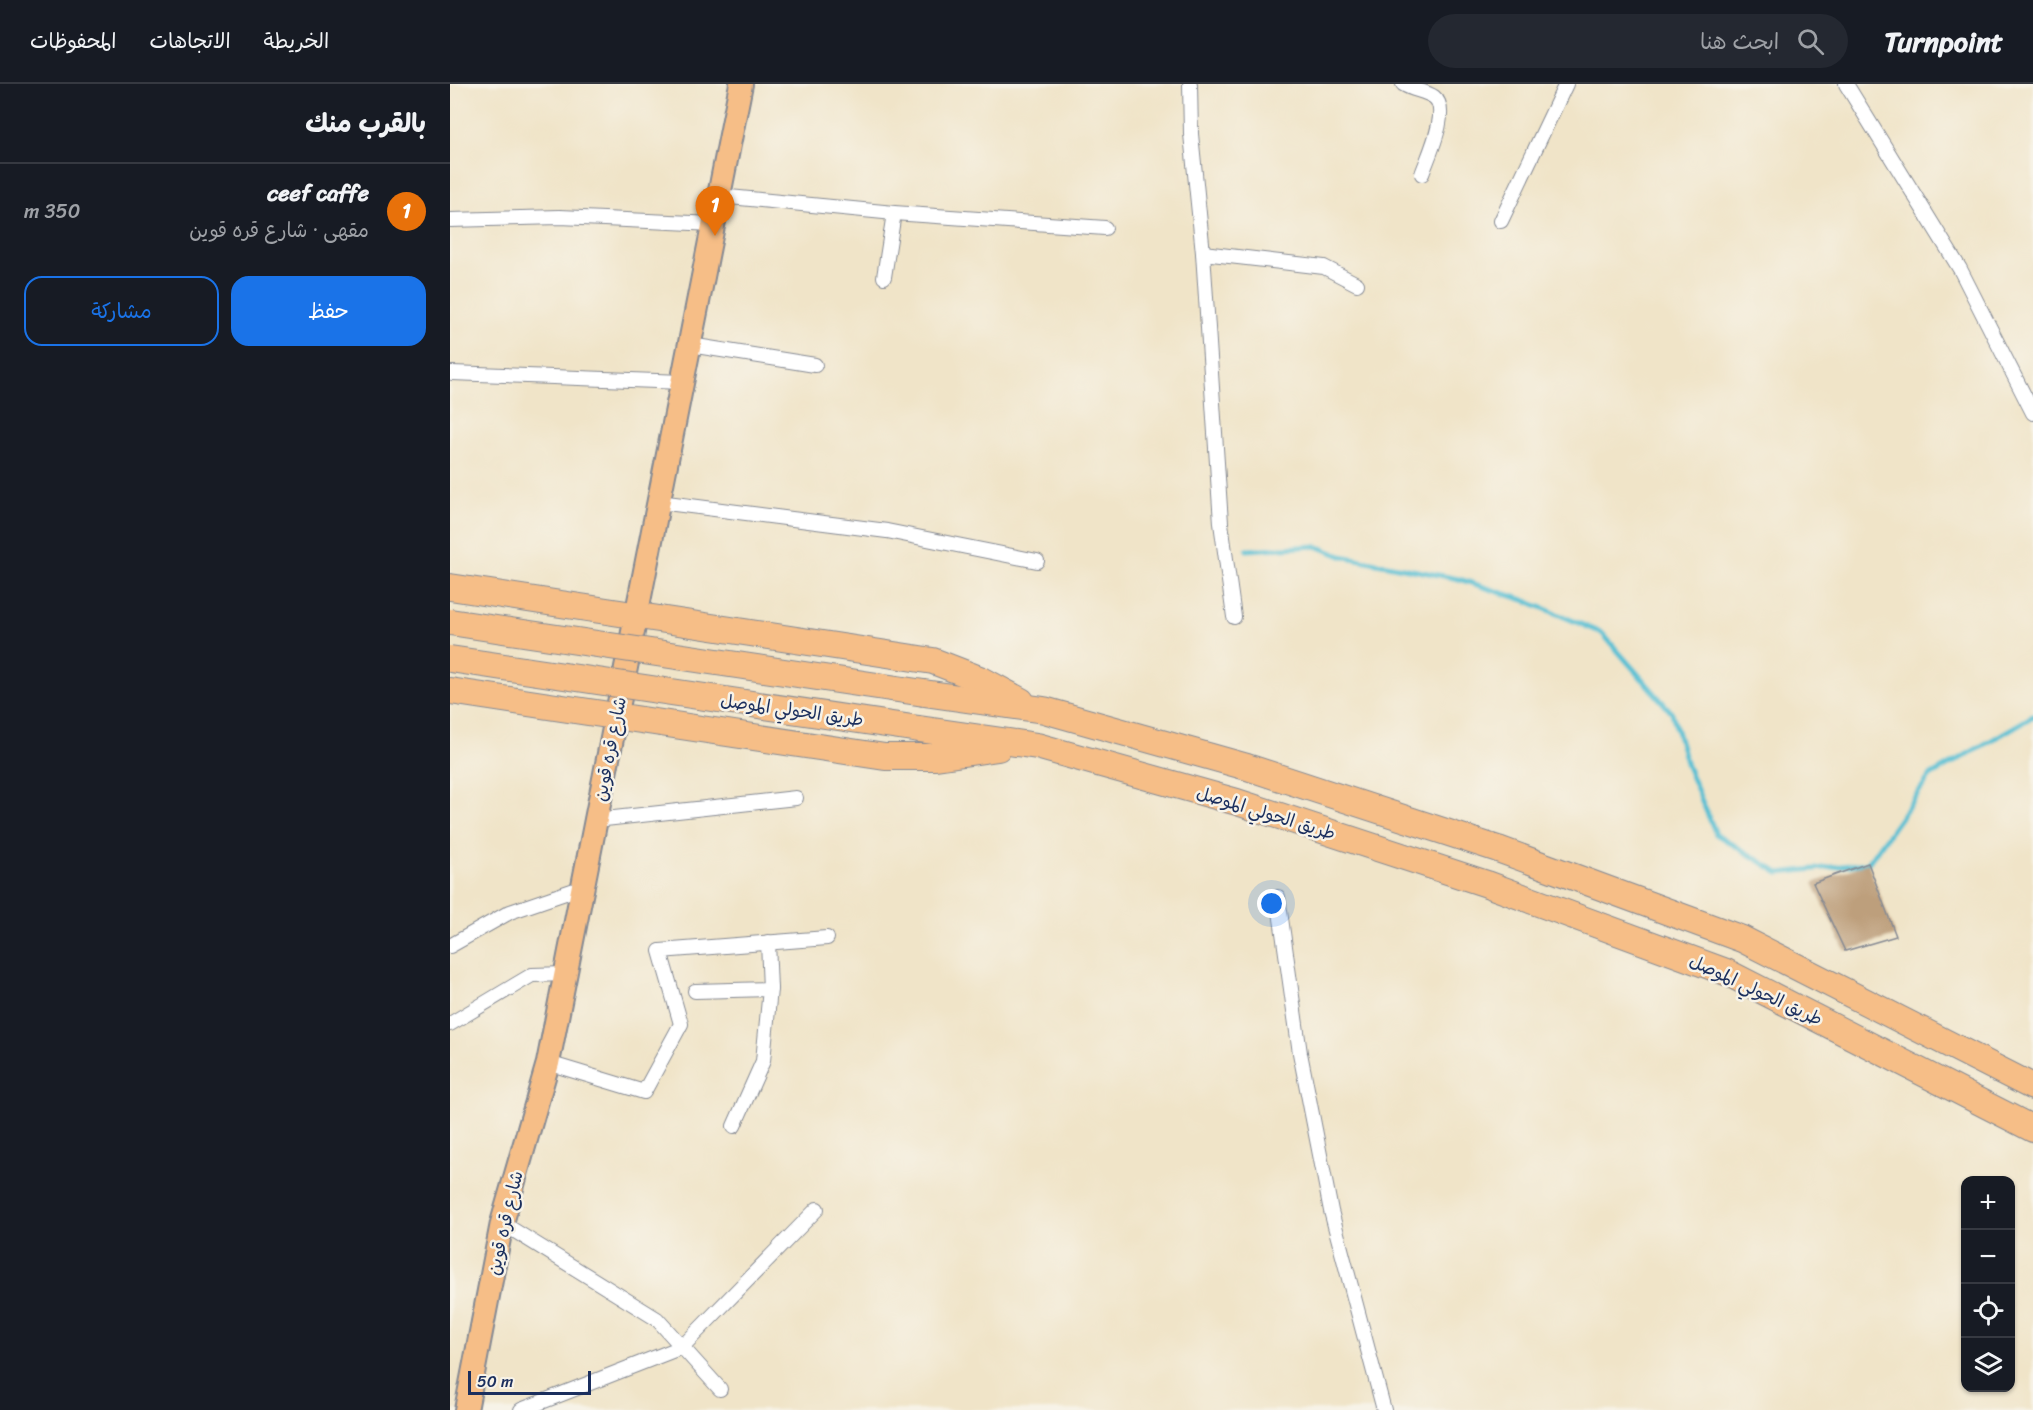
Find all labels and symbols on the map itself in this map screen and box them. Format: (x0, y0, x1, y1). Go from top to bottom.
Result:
pin: 1 (696, 186, 734, 236)
street label: طريق الحولي الموصل (718, 684, 866, 736)
street label: شارع قره قوين (584, 694, 636, 804)
street label: طريق الحولي الموصل (1192, 777, 1340, 849)
your location (1257, 889, 1286, 918)
street label: طريق الحولي الموصل (1684, 945, 1828, 1035)
street label: شارع قره قوين (477, 1168, 533, 1278)
scale bar (468, 1368, 591, 1396)

